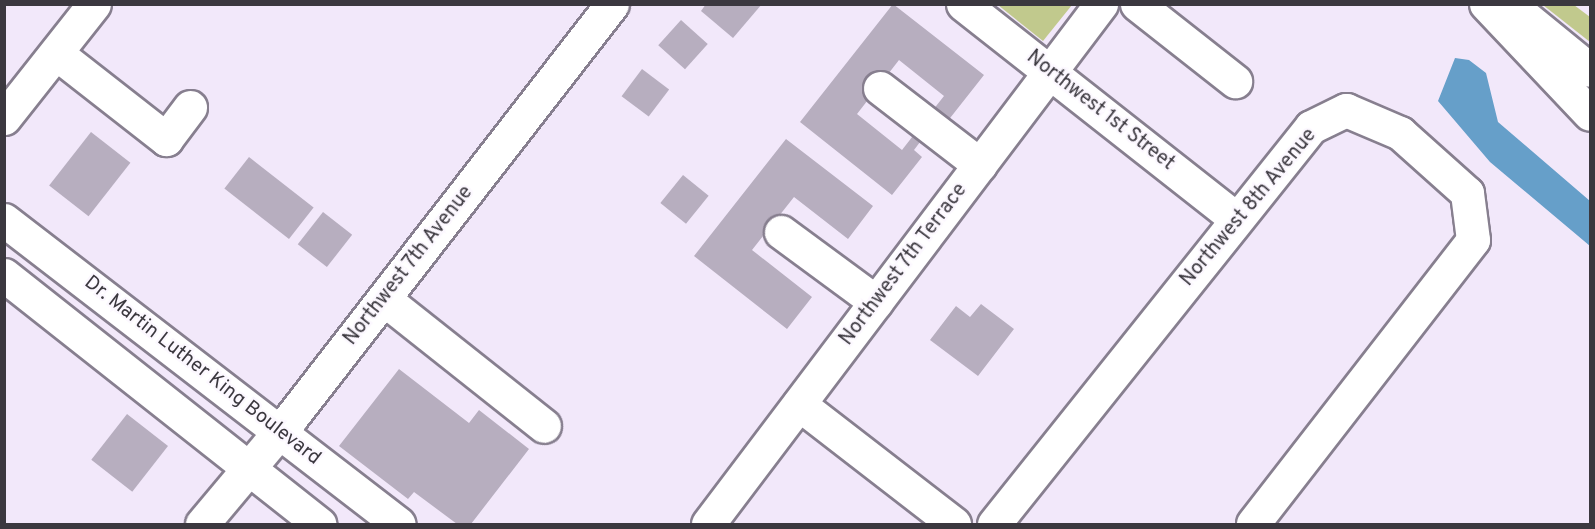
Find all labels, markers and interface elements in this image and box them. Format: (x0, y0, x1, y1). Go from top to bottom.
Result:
street label: Northwest 1st Street (1021, 46, 1179, 176)
street label: Northwest 8th Avenue (1176, 124, 1322, 292)
street label: Northwest 7th Terrace (835, 179, 973, 351)
street label: Northwest 7th Avenue (339, 181, 479, 351)
street label: Dr. Martin Luther King Boulevard (79, 271, 325, 471)

